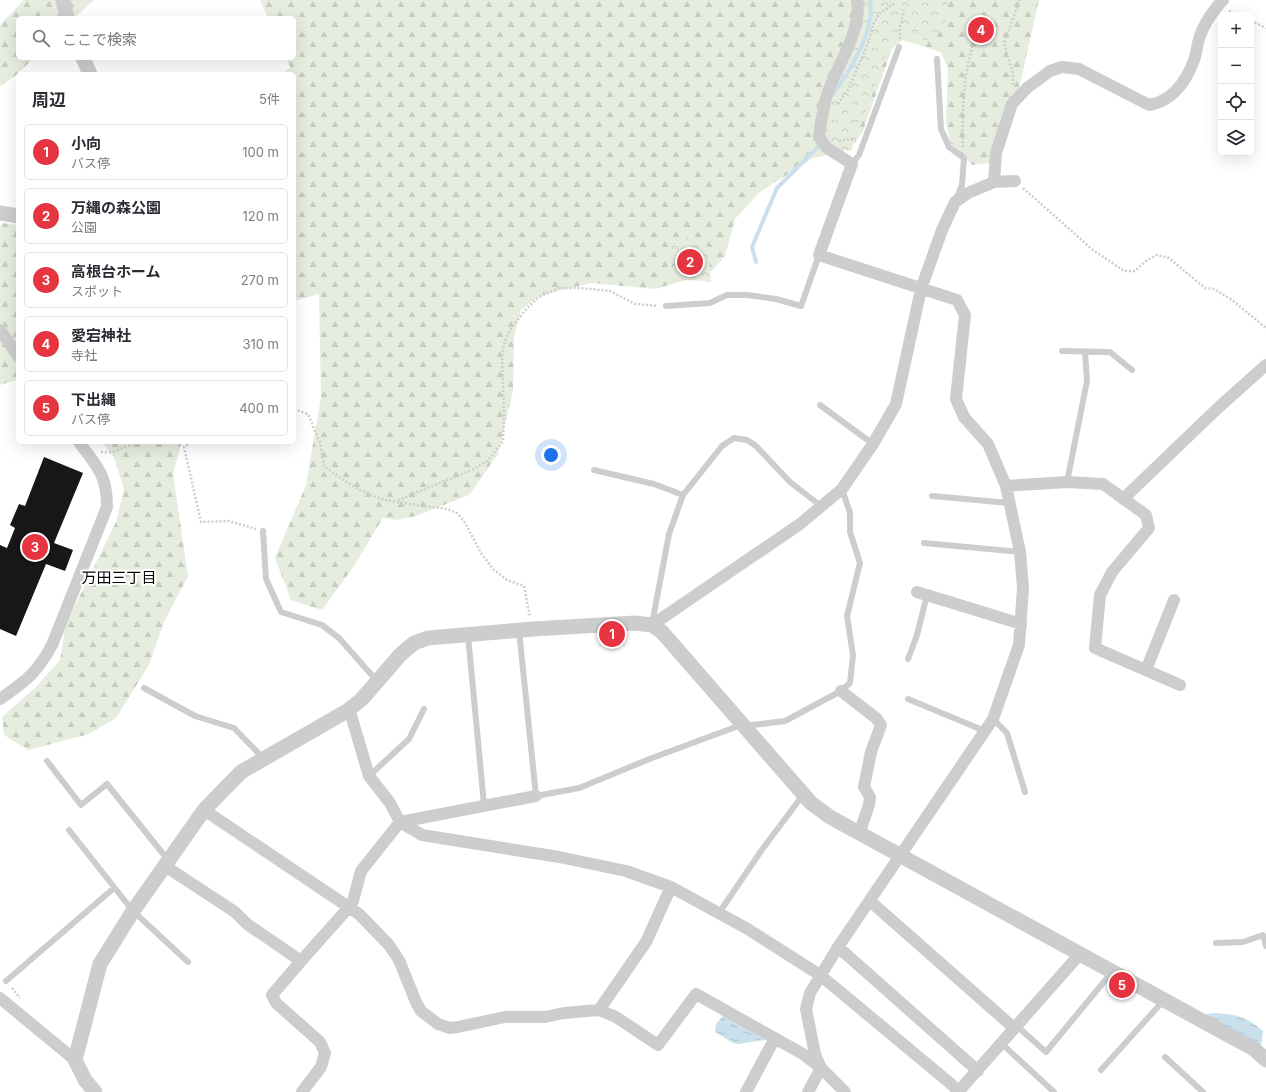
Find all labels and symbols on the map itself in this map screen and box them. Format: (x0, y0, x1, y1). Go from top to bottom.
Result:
pin: 4 (968, 15, 994, 45)
pin: 2 (677, 247, 703, 277)
your location (541, 445, 561, 465)
pin: 3 (22, 532, 48, 562)
district label: 万田三丁目 (81, 568, 157, 587)
pin: 1 (599, 619, 625, 649)
pin: 5 (1109, 970, 1135, 1000)

